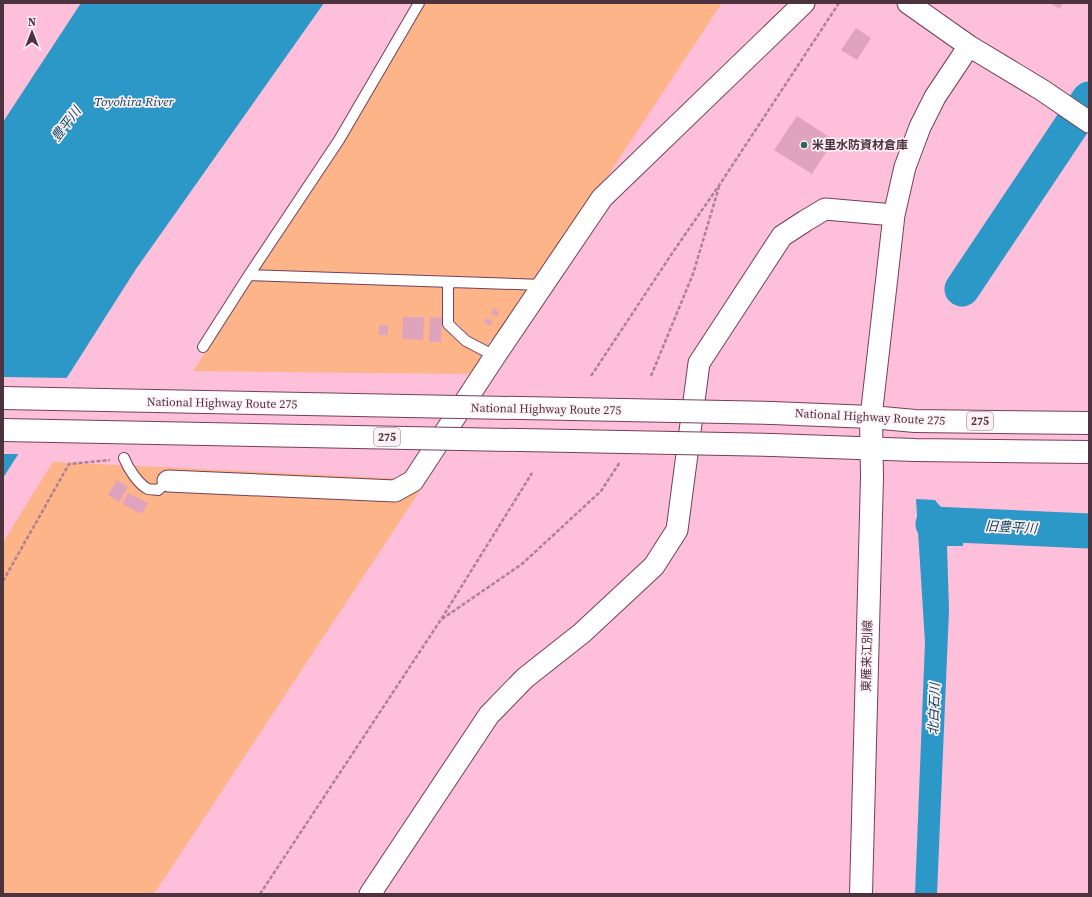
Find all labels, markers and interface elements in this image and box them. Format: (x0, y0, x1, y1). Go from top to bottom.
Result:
north arrow (12, 12, 52, 52)
text: N (28, 15, 36, 30)
water label: Toyohira River (94, 93, 175, 110)
water label: 豊平川 (47, 102, 86, 145)
place label: 米里水防資材倉庫 (812, 137, 908, 153)
marker: 米里水防資材倉庫 (799, 140, 809, 150)
street label: National Highway Route 275 (147, 394, 297, 412)
street label: National Highway Route 275 (471, 400, 621, 418)
street label: National Highway Route 275 (794, 405, 946, 429)
road number: 275 (967, 412, 993, 430)
road number: 275 (374, 428, 400, 446)
water label: 旧豊平川 (985, 517, 1039, 537)
street label: 東雁来江別線 (858, 620, 876, 692)
water label: 北白石川 (925, 681, 943, 735)

